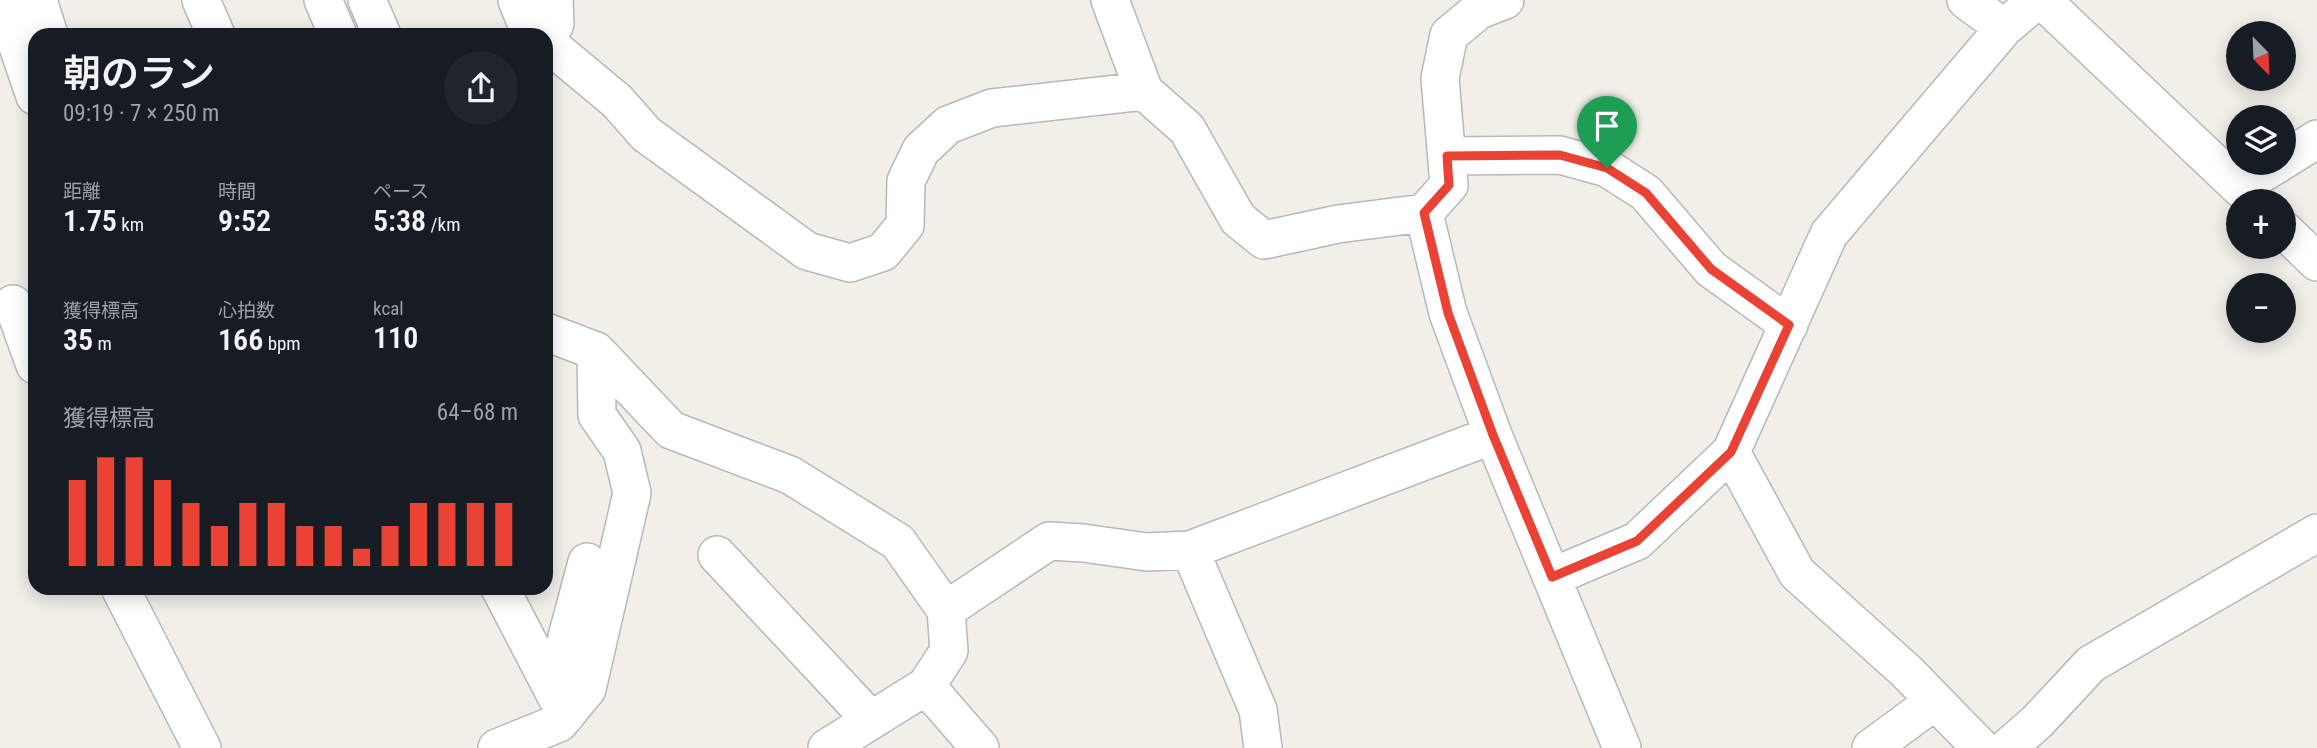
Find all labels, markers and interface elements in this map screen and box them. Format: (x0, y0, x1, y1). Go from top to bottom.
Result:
north arrow (2226, 21, 2296, 91)
map controls (2226, 21, 2296, 343)
button: share (444, 51, 518, 125)
text: 朝のラン (63, 52, 215, 96)
pin (1577, 96, 1637, 168)
text: 09:19 · 7 × 250 m (63, 100, 219, 127)
button: layers (2226, 105, 2296, 175)
icon: arrive (1588, 107, 1626, 145)
text: 距離 (63, 180, 101, 203)
text: 時間 (218, 180, 256, 203)
text: ペース (373, 180, 429, 203)
button: + (2226, 189, 2296, 259)
text: 1.75 (63, 203, 117, 238)
text: 9:52 (218, 203, 271, 238)
text: 5:38 (373, 203, 426, 238)
text: km (117, 213, 144, 236)
text: /km (426, 213, 460, 236)
button: − (2226, 273, 2296, 343)
text: kcal (373, 297, 404, 320)
text: 獲得標高 (63, 299, 139, 322)
text: 心拍数 (218, 299, 275, 322)
text: 110 (373, 320, 418, 355)
text: 35 (63, 322, 93, 357)
text: 166 (218, 322, 263, 357)
text: m (93, 332, 112, 355)
text: bpm (263, 332, 301, 355)
text: 64–68 m (437, 399, 518, 426)
text: 獲得標高 (63, 405, 155, 432)

